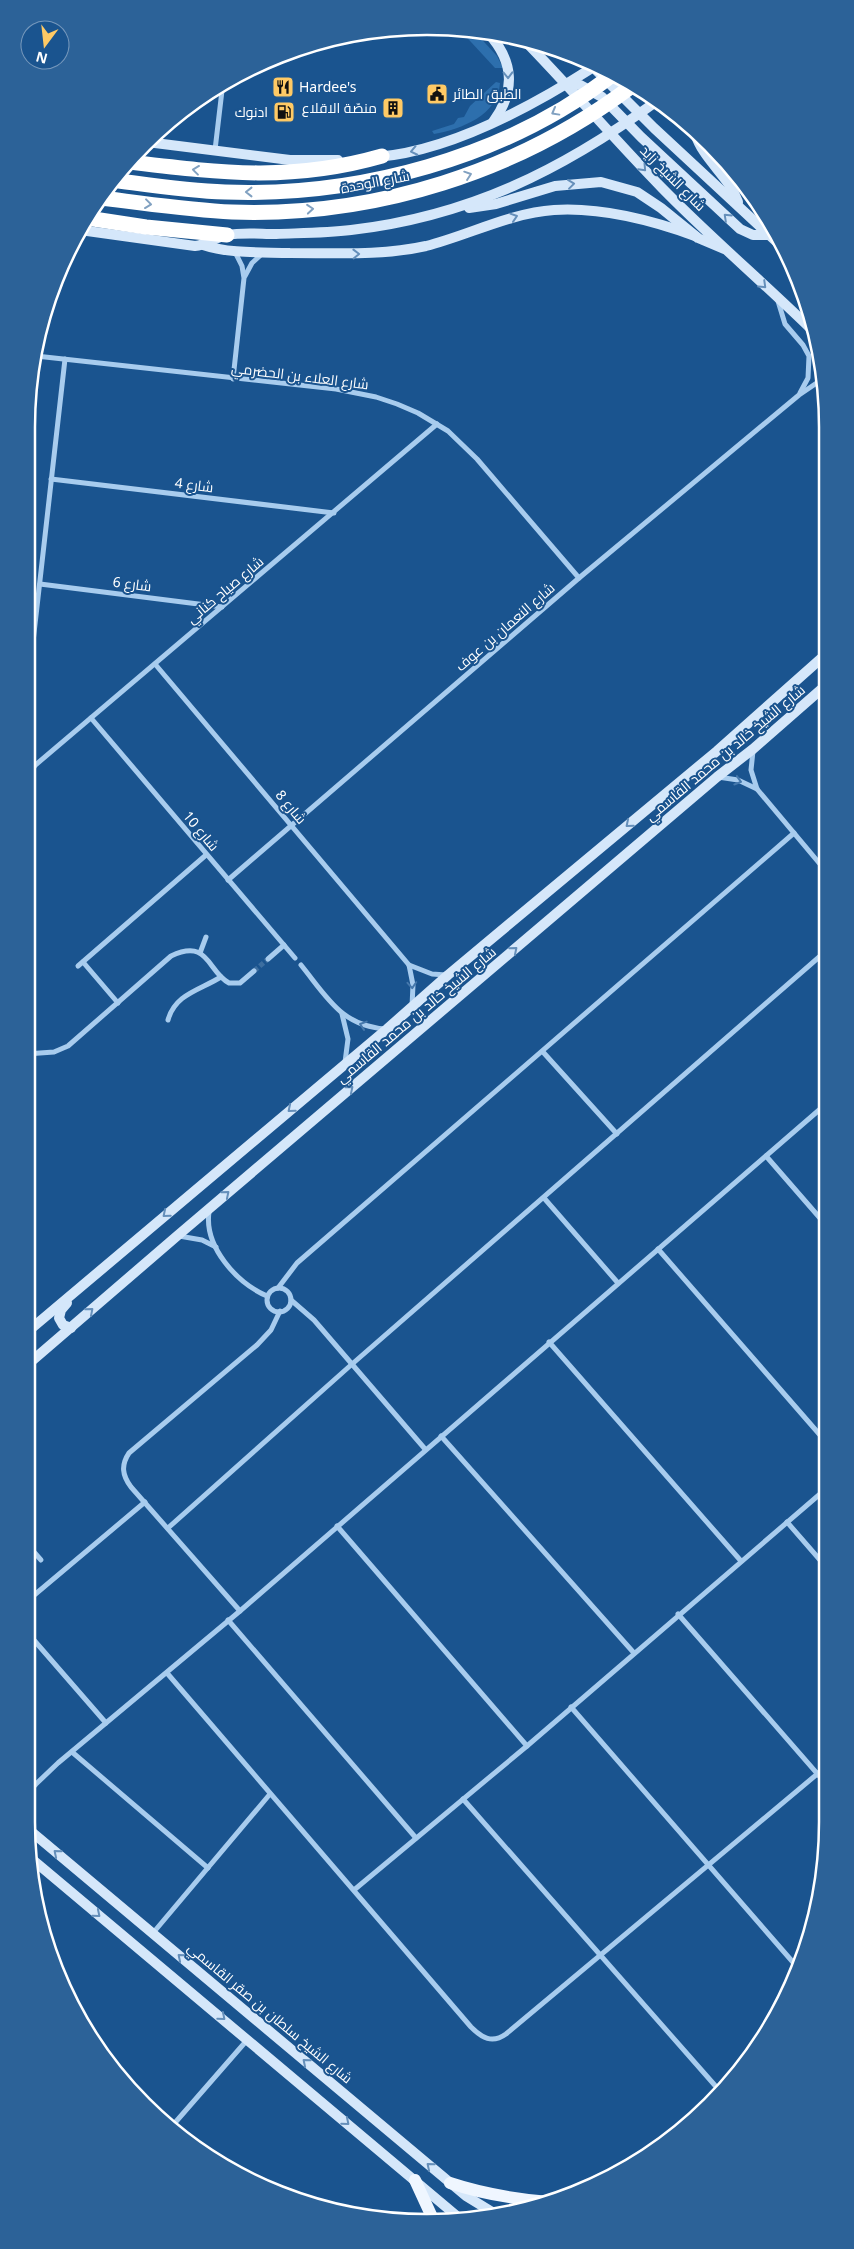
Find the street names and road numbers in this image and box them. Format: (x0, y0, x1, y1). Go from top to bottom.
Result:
street label: شارع الشيخ زايد (636, 141, 710, 215)
street label: شارع الوحدة (339, 166, 411, 198)
street label: شارع العلاء بن الحضرمي (230, 358, 370, 396)
street label: شارع 4 (174, 473, 214, 496)
street label: شارع صياح كناني (182, 552, 269, 630)
street label: شارع 6 (112, 572, 152, 595)
street label: شارع النعمان بن عوف (451, 578, 558, 675)
street label: شارع الشيخ خالد بن محمد القاسمي (641, 680, 811, 827)
street label: شارع 8 (272, 786, 311, 828)
street label: شارع 10 (179, 807, 224, 855)
street label: شارع الشيخ خالد بن محمد القاسمي (332, 942, 502, 1089)
street label: شارع الشيخ سلطان بن صقر القاسمي (182, 1938, 357, 2090)

